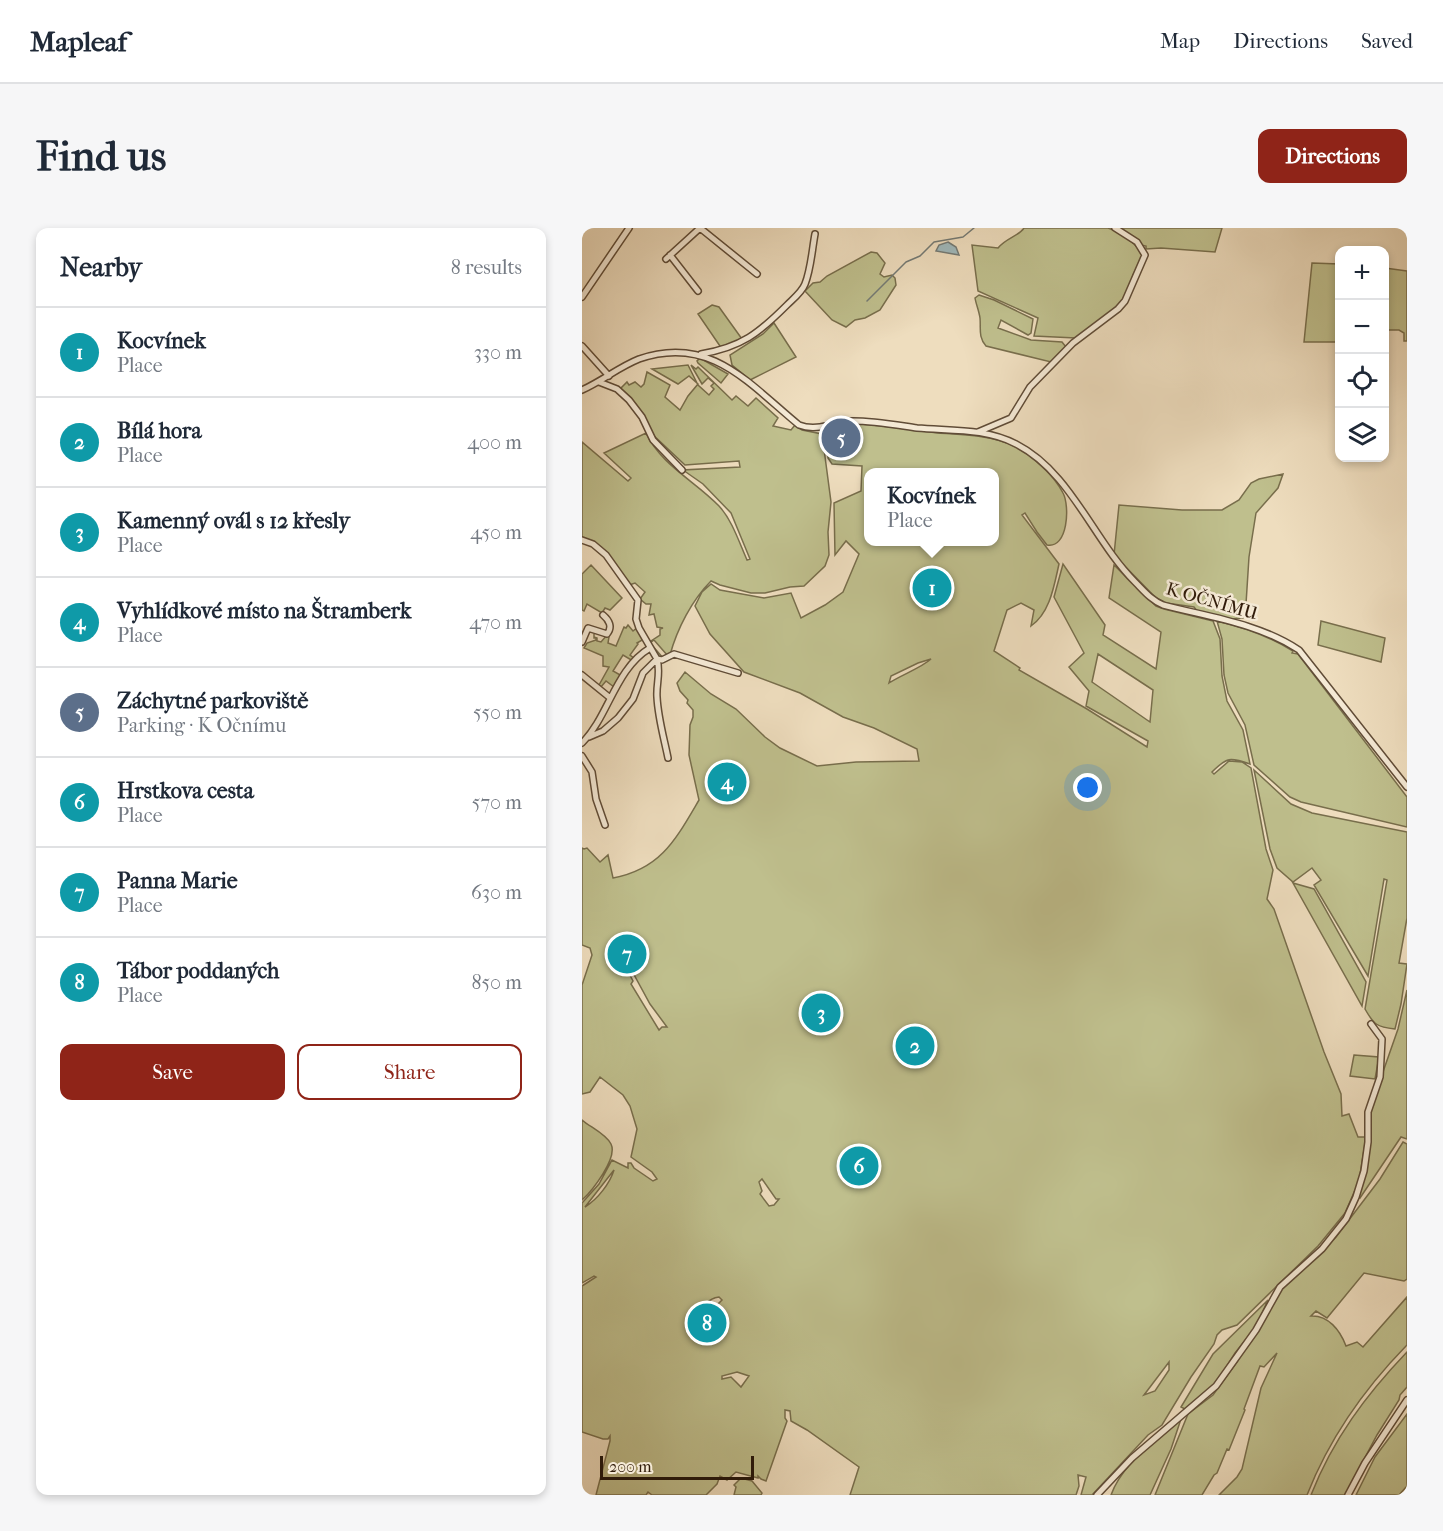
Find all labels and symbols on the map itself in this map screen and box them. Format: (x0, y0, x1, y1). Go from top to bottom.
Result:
pin: 5 (822, 416, 860, 460)
pin: 1 (912, 566, 952, 610)
street label: K OČNÍMU (1164, 576, 1261, 625)
pin: 4 (708, 760, 746, 804)
your location (1073, 773, 1102, 802)
pin: 7 (608, 932, 646, 976)
pin: 3 (802, 990, 840, 1036)
pin: 2 (896, 1024, 934, 1068)
pin: 6 (840, 1144, 878, 1188)
pin: 8 (688, 1300, 726, 1346)
scale bar (600, 1453, 754, 1480)

